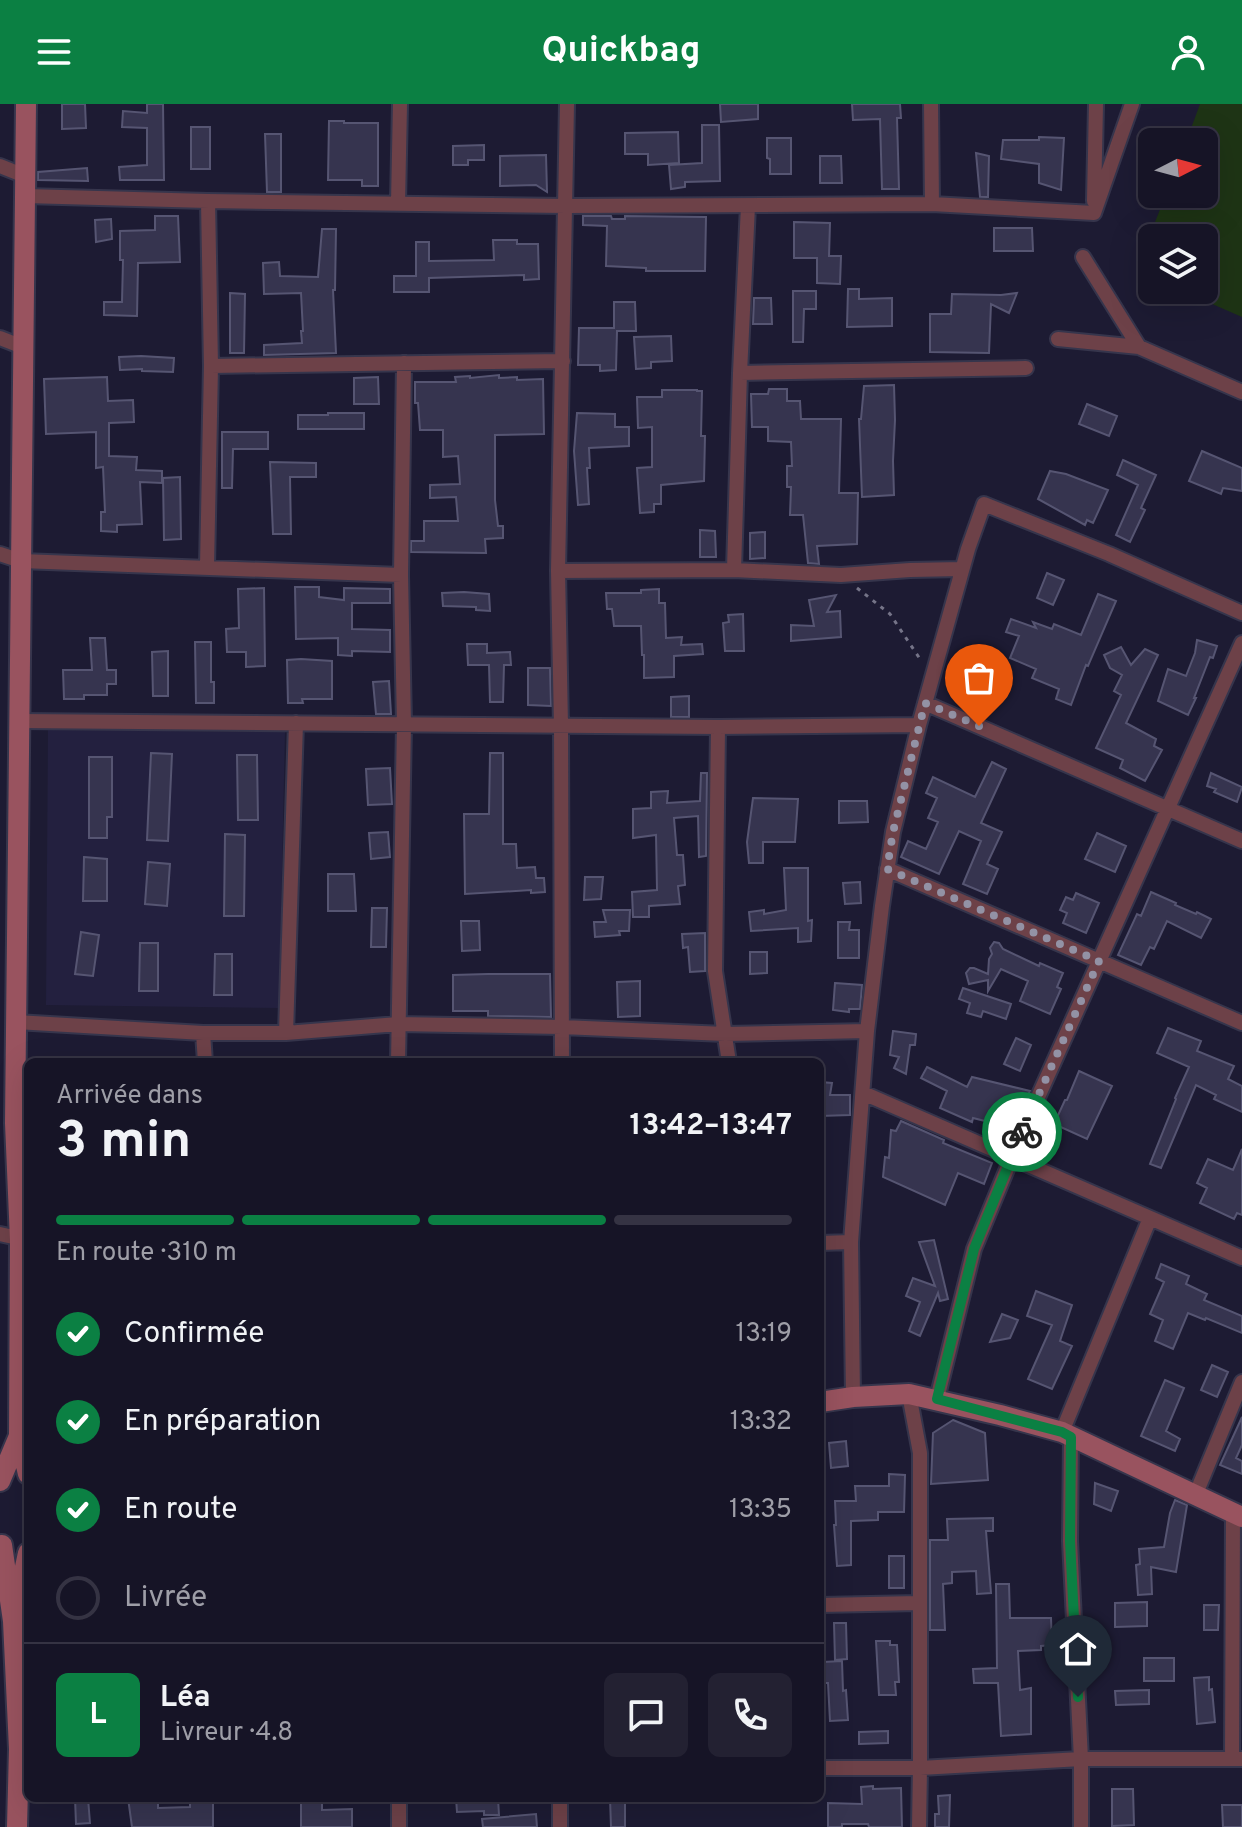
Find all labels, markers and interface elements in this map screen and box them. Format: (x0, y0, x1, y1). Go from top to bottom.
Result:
text: Quickbag (541, 29, 701, 75)
icon: menu (32, 30, 76, 74)
icon: person (1166, 30, 1210, 74)
north arrow (1138, 128, 1218, 208)
map controls (1138, 128, 1218, 304)
button: layers (1138, 224, 1218, 304)
pin (945, 644, 1013, 726)
icon: bag (957, 656, 1001, 700)
text: Arrivée dans (56, 1080, 203, 1113)
courier (982, 1092, 1062, 1172)
text: 13:42–13:47 (629, 1108, 792, 1145)
text: 3 min (56, 1110, 191, 1176)
icon: bike (1000, 1110, 1044, 1154)
text: En route · 310 m (56, 1237, 237, 1270)
icon: check (56, 1312, 100, 1356)
text: Confirmée (124, 1316, 264, 1353)
text: 13:19 (736, 1318, 792, 1351)
icon: check (56, 1400, 100, 1444)
text: En préparation (124, 1404, 321, 1441)
text: 13:32 (730, 1406, 792, 1439)
icon: check (56, 1488, 100, 1532)
text: En route (124, 1492, 238, 1529)
text: 13:35 (729, 1494, 792, 1527)
text: Livrée (124, 1580, 207, 1617)
pin (1044, 1615, 1112, 1697)
icon: home (1056, 1627, 1100, 1671)
button: chat (604, 1673, 688, 1757)
button: phone (708, 1673, 792, 1757)
text: Léa (160, 1680, 210, 1717)
text: L (90, 1697, 106, 1734)
text: Livreur · 4.8 (160, 1717, 293, 1750)

